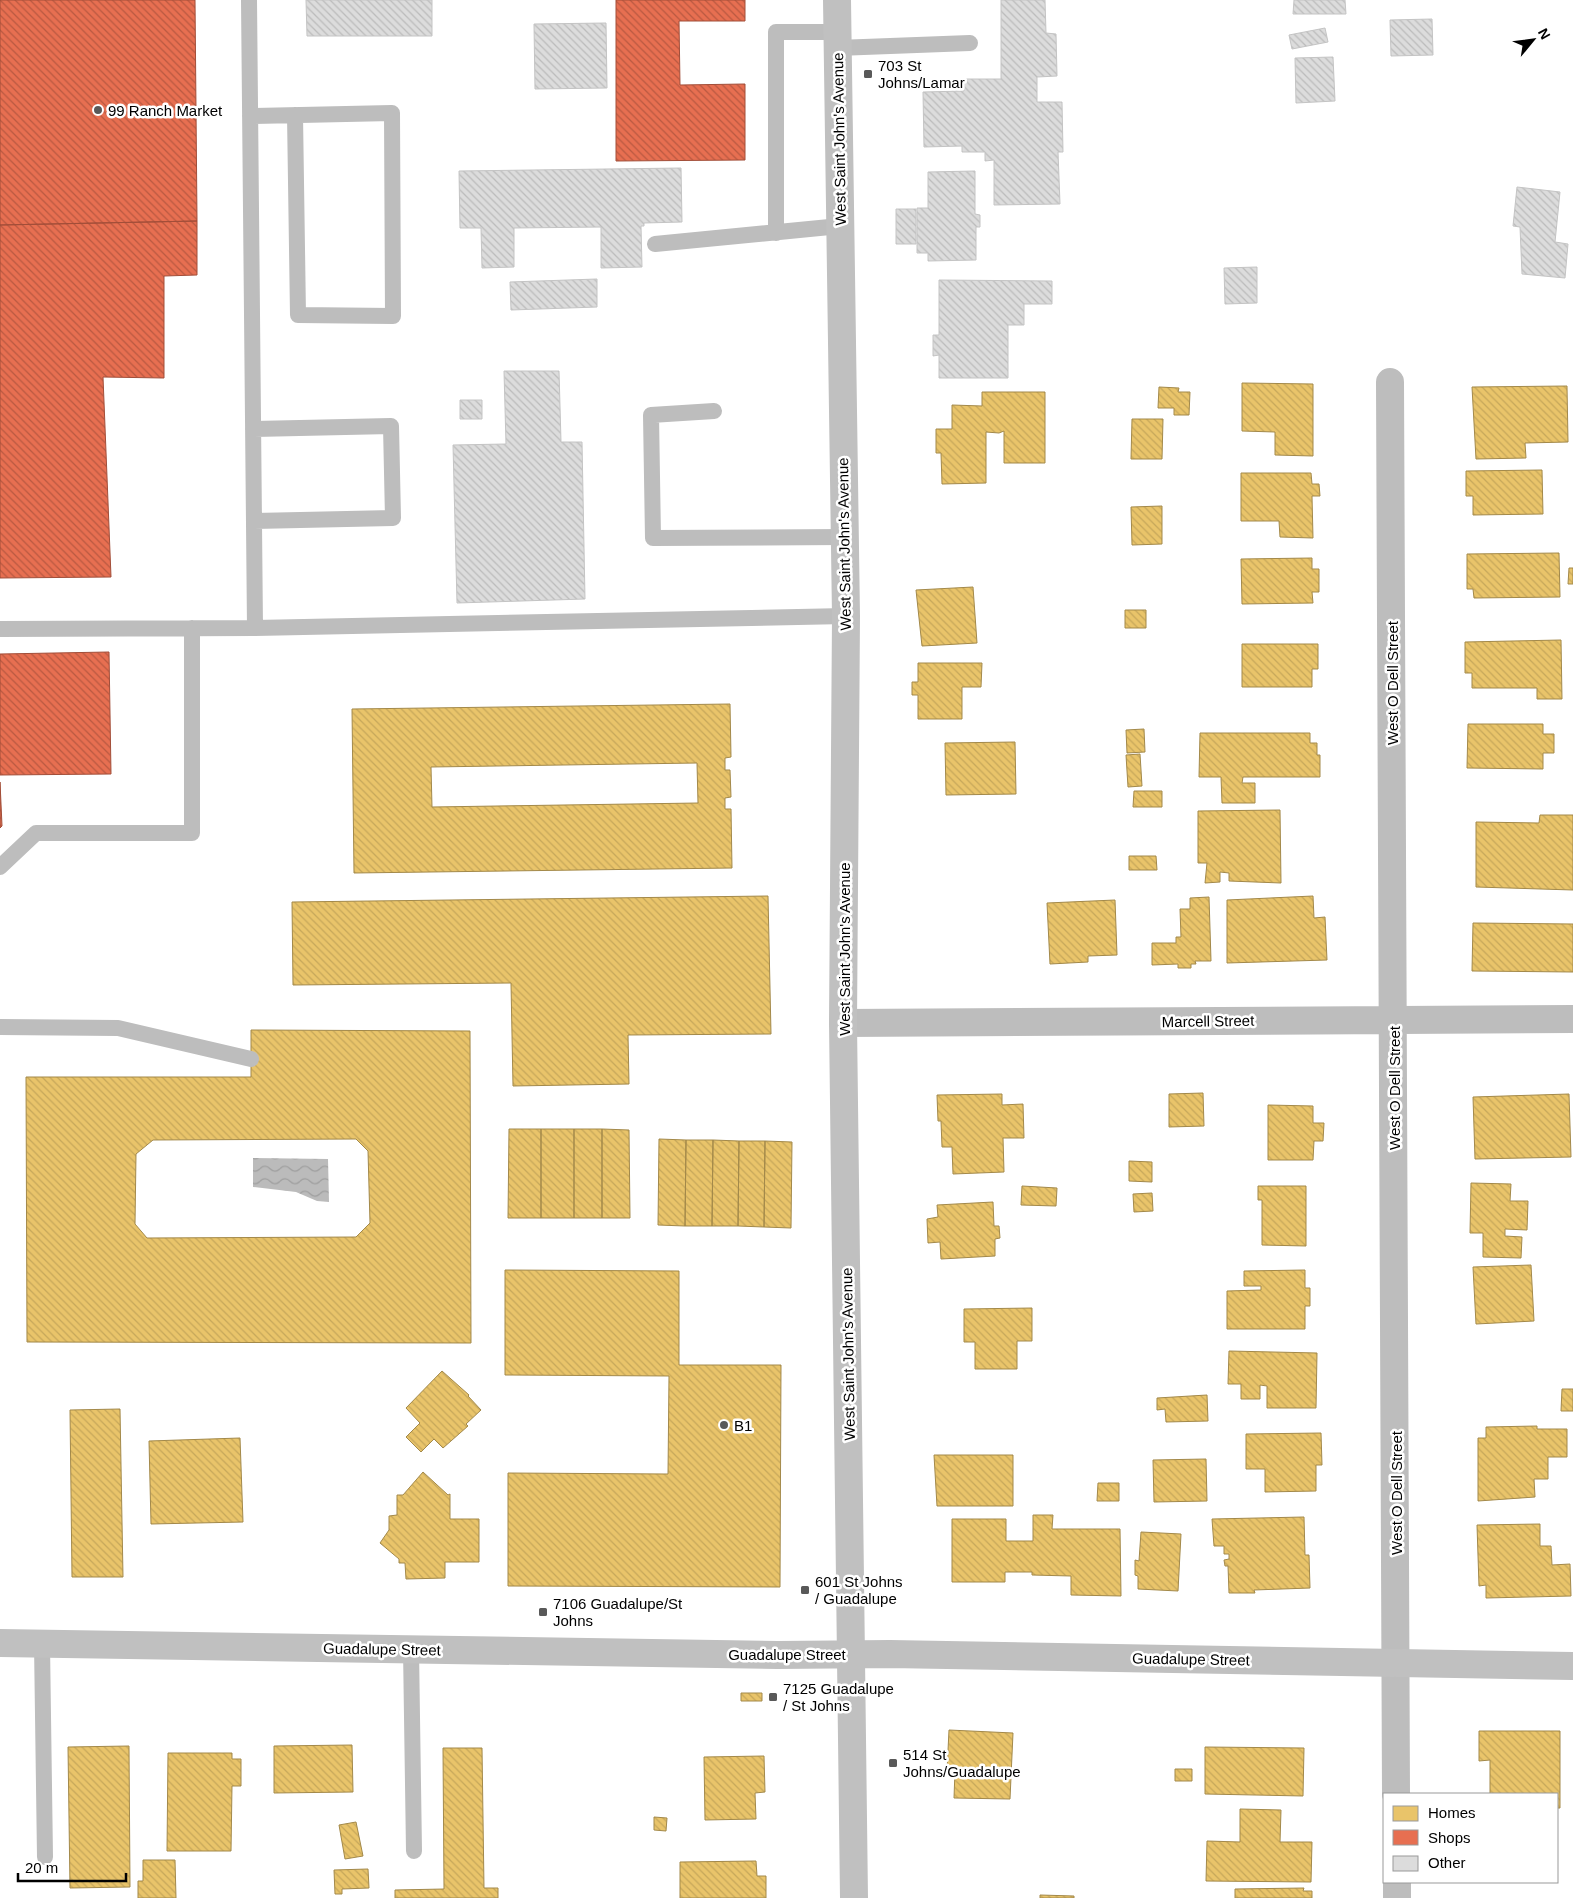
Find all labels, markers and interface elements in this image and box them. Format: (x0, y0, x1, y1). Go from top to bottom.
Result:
north arrow (1508, 15, 1558, 65)
text: N (1535, 25, 1554, 42)
street label: West Saint John's Avenue (829, 52, 849, 226)
place label: 703 St Johns/Lamar (878, 57, 965, 91)
marker: 703 St Johns/Lamar (862, 68, 874, 80)
place label: 99 Ranch Market (108, 102, 223, 119)
marker: 99 Ranch Market (92, 104, 104, 116)
street label: West Saint John's Avenue (834, 457, 854, 631)
street label: West O Dell Street (1384, 620, 1401, 745)
street label: West Saint John's Avenue (836, 862, 853, 1036)
street label: Marcell Street (1162, 1012, 1255, 1030)
street label: West O Dell Street (1386, 1025, 1403, 1150)
street label: West Saint John's Avenue (838, 1267, 858, 1441)
place label: B1 (734, 1417, 752, 1434)
marker: B1 (718, 1419, 730, 1431)
street label: West O Dell Street (1388, 1430, 1405, 1555)
place label: 601 St Johns / Guadalupe (815, 1573, 903, 1607)
marker: 601 St Johns / Guadalupe (799, 1584, 811, 1596)
place label: 7106 Guadalupe/St Johns (553, 1595, 683, 1629)
marker: 7106 Guadalupe/St Johns (537, 1606, 549, 1618)
street label: Guadalupe Street (323, 1639, 442, 1659)
street label: Guadalupe Street (728, 1646, 847, 1663)
street label: Guadalupe Street (1132, 1649, 1251, 1669)
place label: 7125 Guadalupe / St Johns (783, 1680, 894, 1714)
marker: 7125 Guadalupe / St Johns (767, 1691, 779, 1703)
place label: 514 St Johns/Guadalupe (903, 1746, 1021, 1780)
marker: 514 St Johns/Guadalupe (887, 1757, 899, 1769)
legend (1383, 1793, 1558, 1883)
text: Homes (1428, 1804, 1476, 1821)
text: Shops (1428, 1829, 1471, 1846)
scale bar (18, 1850, 125, 1882)
text: Other (1428, 1854, 1466, 1871)
text: 20 m (25, 1859, 58, 1876)

